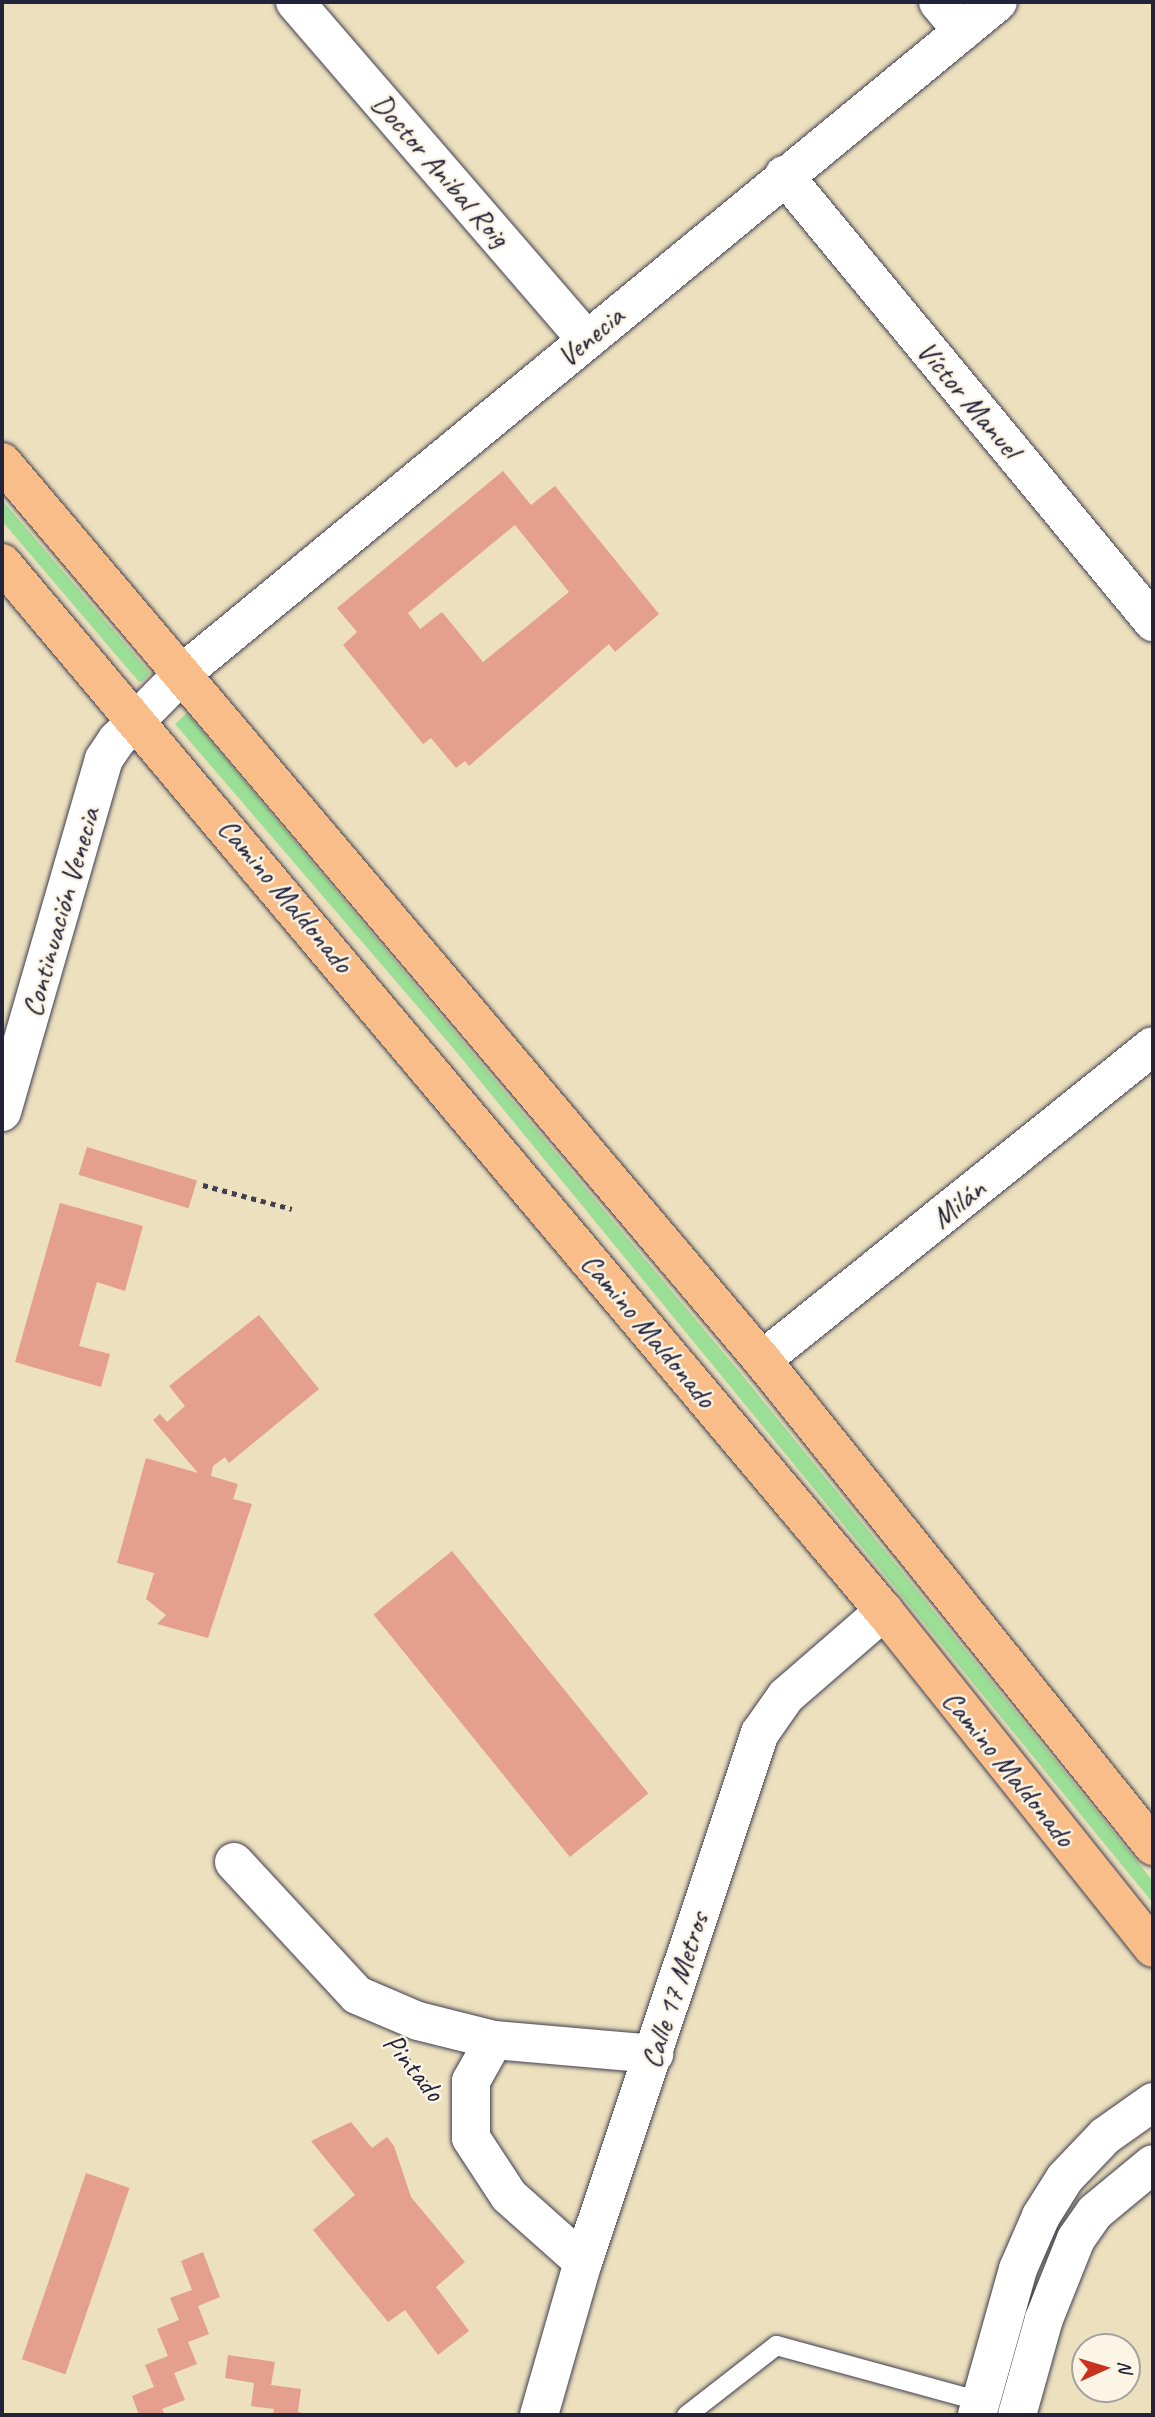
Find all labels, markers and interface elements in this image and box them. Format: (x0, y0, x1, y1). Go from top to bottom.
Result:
street label: Doctor Anibal Roig (365, 86, 517, 254)
street label: Venecia (549, 298, 631, 374)
street label: Víctor Manuel (909, 332, 1029, 466)
street label: Continuación Venecia (13, 804, 107, 1020)
street label: Camino Maldonado (211, 810, 361, 980)
street label: Milán (924, 1170, 992, 1236)
street label: Camino Maldonado (574, 1245, 724, 1415)
street label: Camino Maldonado (935, 1682, 1083, 1854)
street label: Calle 17 Metros (632, 1908, 716, 2072)
street label: Pintado (376, 2025, 452, 2109)
north arrow (1071, 2333, 1141, 2403)
text: N (1113, 2360, 1137, 2373)

